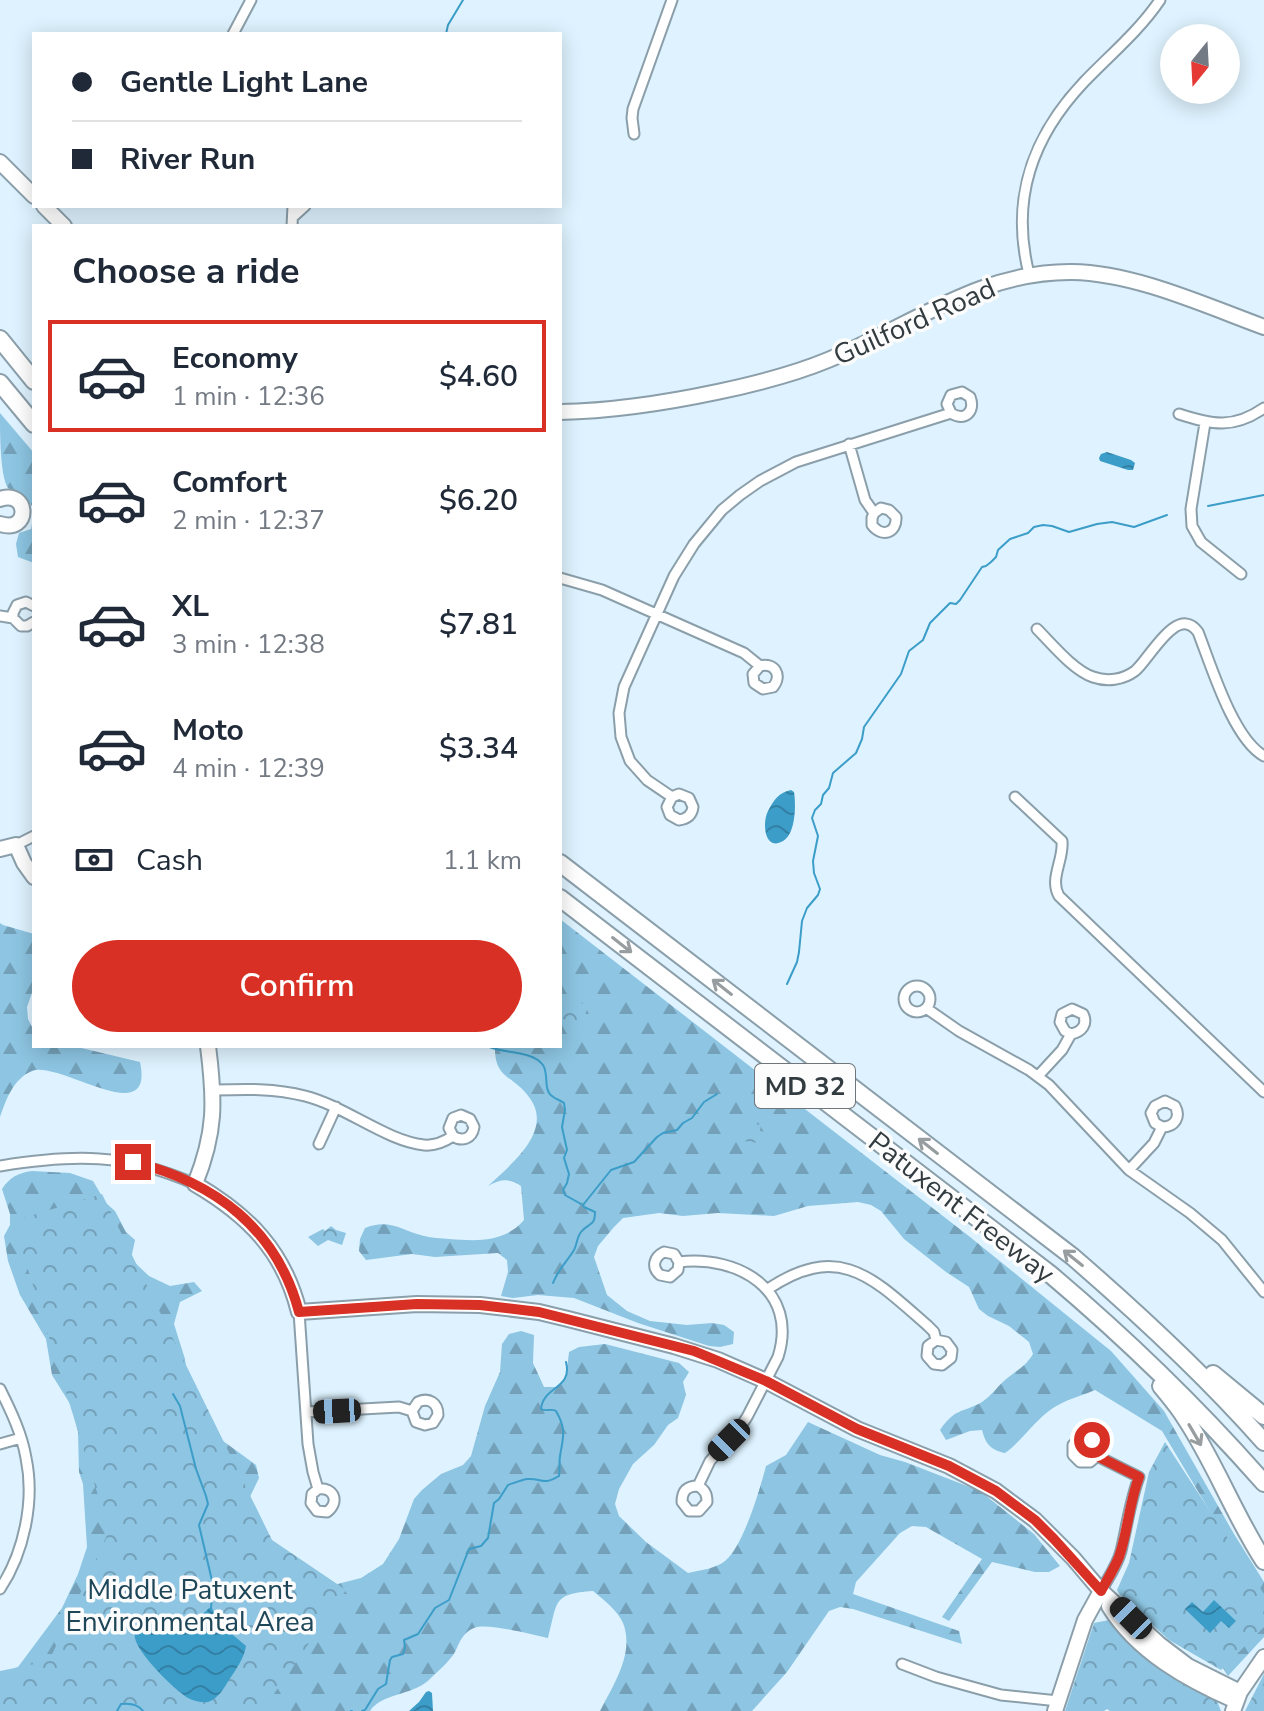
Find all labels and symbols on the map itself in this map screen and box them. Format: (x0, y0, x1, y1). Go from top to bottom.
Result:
north arrow (1160, 24, 1240, 104)
street label: Guilford Road (827, 269, 1001, 375)
one-way arrow (611, 937, 632, 954)
one-way arrow (712, 979, 733, 996)
road number: MD 32 (755, 1064, 855, 1108)
street label: Patuxent Freeway (860, 1123, 1063, 1293)
one-way arrow (918, 1137, 939, 1154)
route end (115, 1144, 151, 1180)
one-way arrow (1063, 1249, 1084, 1267)
car (312, 1398, 362, 1424)
car (704, 1415, 754, 1465)
route start (1074, 1422, 1110, 1458)
one-way arrow (1187, 1423, 1203, 1446)
park label: Middle Patuxent Environmental Area (65, 1571, 315, 1641)
car (1106, 1593, 1156, 1643)

